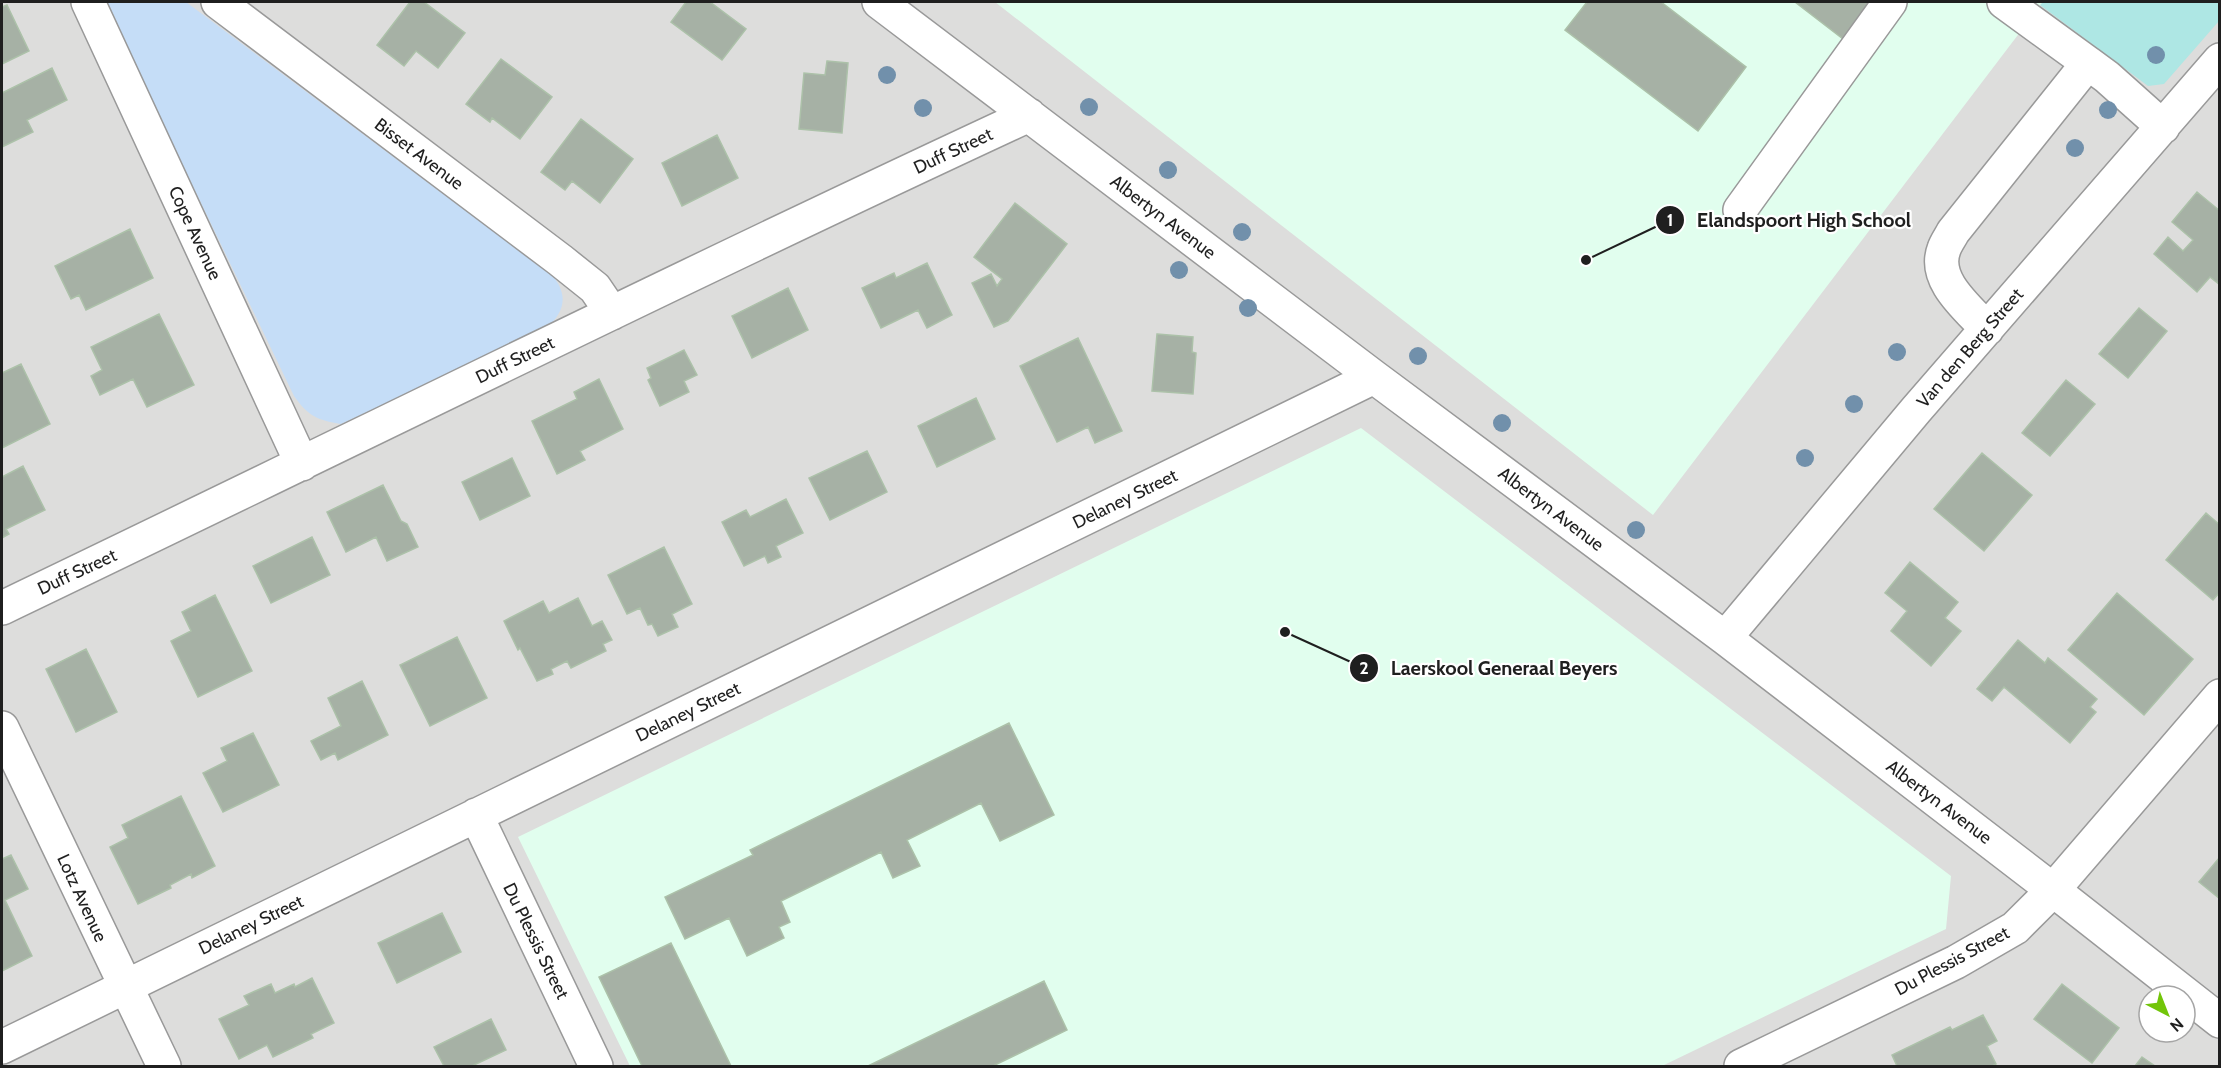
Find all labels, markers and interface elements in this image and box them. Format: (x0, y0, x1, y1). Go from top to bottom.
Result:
street label: Bisset Avenue (370, 113, 468, 195)
street label: Duff Street (910, 123, 996, 179)
street label: Albertyn Avenue (1106, 170, 1220, 264)
street label: Cope Avenue (164, 183, 226, 283)
callout: Elandspoort High School (1655, 201, 1924, 239)
text: Elandspoort High School (1697, 208, 1911, 232)
text: 1 (1667, 209, 1673, 231)
street label: Van den Berg Street (1912, 284, 2028, 412)
street label: Duff Street (472, 332, 558, 388)
street label: Albertyn Avenue (1494, 462, 1608, 556)
street label: Delaney Street (1069, 464, 1181, 534)
street label: Duff Street (34, 544, 120, 600)
callout: Laerskool Generaal Beyers (1349, 649, 1629, 687)
text: Laerskool Generaal Beyers (1391, 656, 1617, 680)
text: 2 (1359, 657, 1369, 679)
street label: Delaney Street (632, 677, 744, 747)
street label: Albertyn Avenue (1882, 755, 1996, 849)
street label: Lotz Avenue (52, 851, 112, 945)
street label: Du Plessis Street (498, 879, 574, 1003)
street label: Delaney Street (195, 890, 307, 960)
street label: Du Plessis Street (1891, 922, 2013, 1000)
north arrow (2137, 984, 2197, 1044)
text: N (2166, 1014, 2187, 1036)

